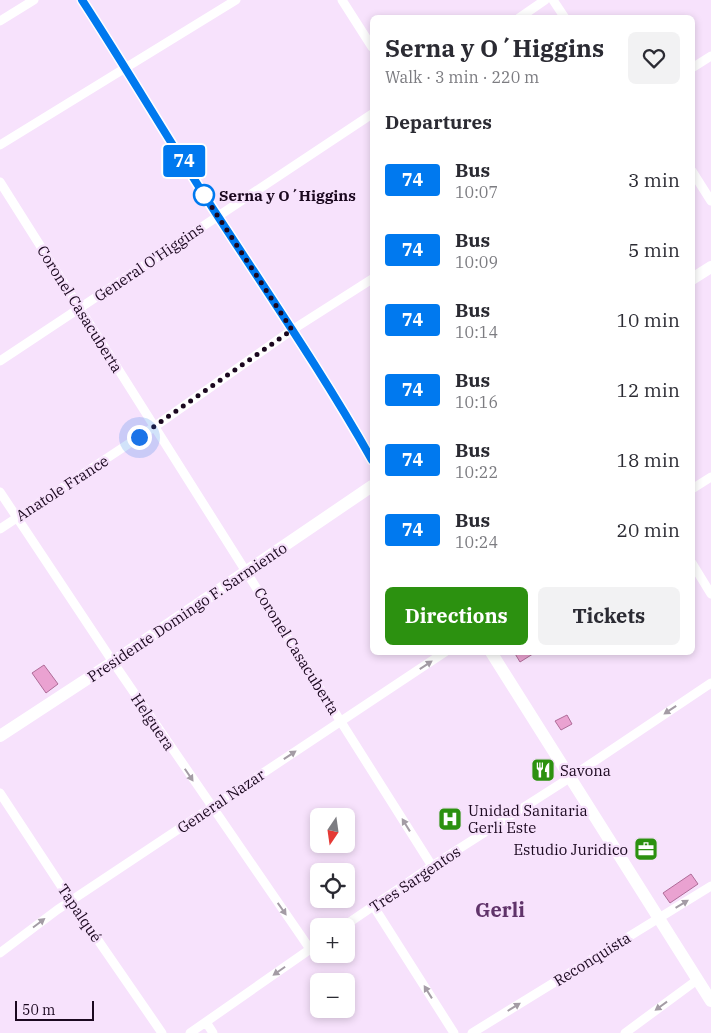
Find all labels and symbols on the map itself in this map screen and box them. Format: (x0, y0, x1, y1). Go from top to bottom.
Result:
line badge: 74 (162, 145, 206, 177)
marker: Serna y O´Higgins (193, 184, 215, 206)
place label: Serna y O´Higgins (219, 186, 356, 205)
street label: General O'Higgins (91, 218, 207, 306)
street label: Coronel Casacuberta (33, 242, 127, 376)
your location (127, 425, 152, 450)
street label: Anatole France (12, 451, 112, 525)
street label: Presidente Domingo F. Sarmiento (84, 538, 290, 686)
street label: Coronel Casacuberta (250, 584, 344, 718)
one-way arrow (419, 661, 432, 670)
street label: Helguera (127, 690, 179, 754)
one-way arrow (664, 706, 677, 715)
one-way arrow (283, 750, 297, 760)
restaurant icon: Savona (530, 757, 556, 783)
place label: Savona (560, 761, 611, 780)
street label: General Nazar (174, 765, 269, 837)
one-way arrow (184, 768, 194, 782)
place label: Unidad Sanitaria Gerli Este (468, 801, 588, 837)
hospital icon: Unidad Sanitaria Gerli Este (437, 806, 463, 832)
north arrow (310, 808, 355, 852)
one-way arrow (401, 818, 411, 831)
office icon: Estudio Juridico (633, 836, 659, 862)
place label: Estudio Juridico (513, 840, 628, 859)
street label: Tres Sargentos (366, 842, 464, 916)
street label: Tapalqué (54, 880, 106, 946)
district label: Gerli (475, 896, 525, 923)
one-way arrow (675, 899, 688, 908)
one-way arrow (277, 902, 287, 915)
one-way arrow (32, 918, 45, 929)
street label: Reconquista (550, 928, 634, 990)
one-way arrow (272, 966, 285, 976)
one-way arrow (423, 985, 432, 998)
scale bar (15, 998, 94, 1021)
one-way arrow (655, 1001, 668, 1012)
one-way arrow (507, 1003, 520, 1012)

